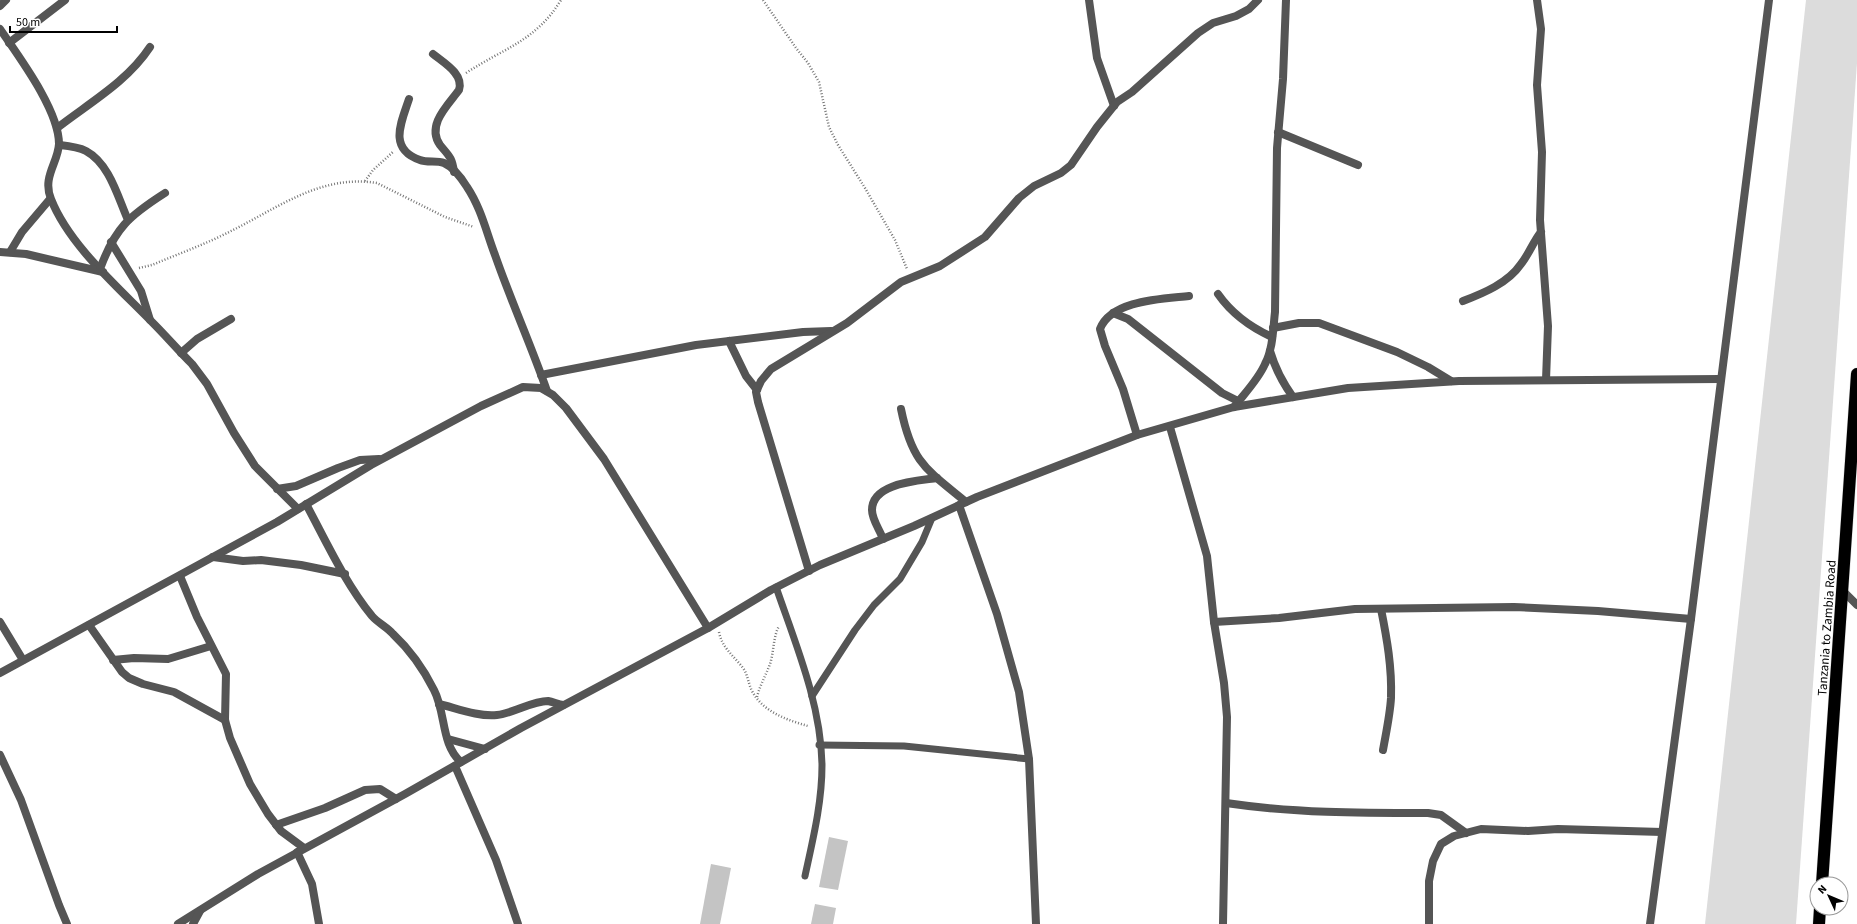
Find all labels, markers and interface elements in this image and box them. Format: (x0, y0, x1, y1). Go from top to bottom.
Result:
scale bar (10, 8, 117, 34)
text: 50 m (16, 14, 40, 31)
street label: Tanzania to Zambia Road (1813, 559, 1841, 697)
north arrow (1809, 876, 1849, 916)
text: N (1814, 882, 1830, 897)

